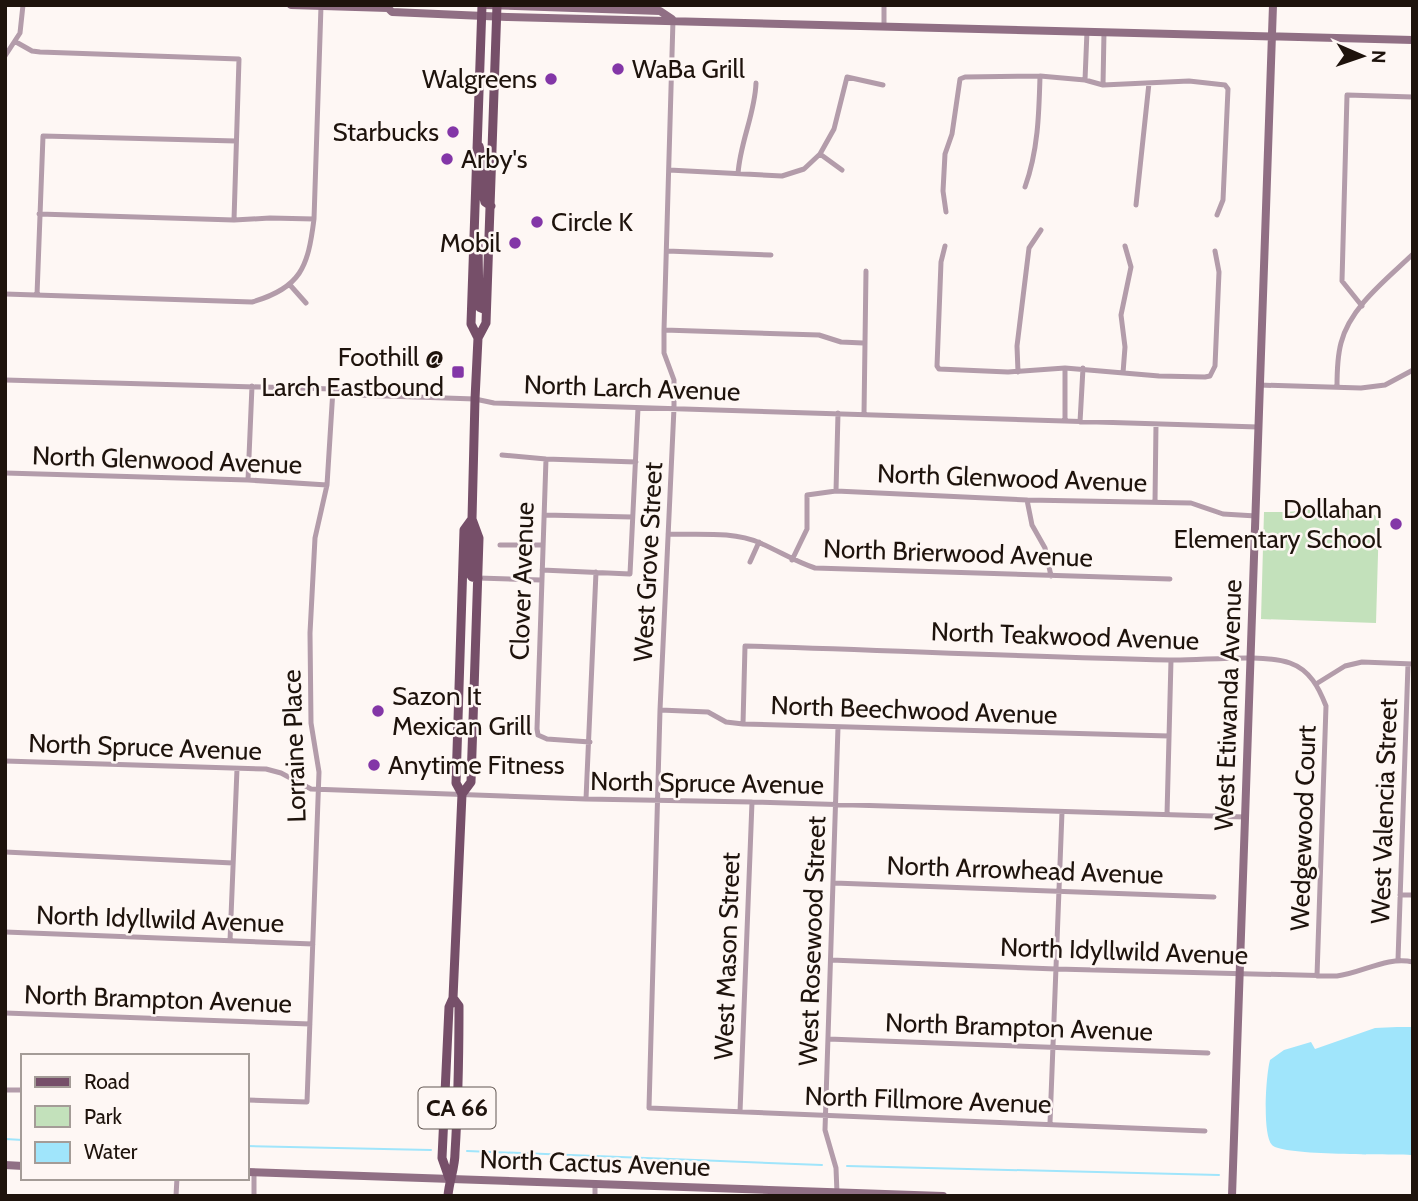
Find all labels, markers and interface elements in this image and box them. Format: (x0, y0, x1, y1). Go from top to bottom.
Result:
north arrow (1327, 21, 1397, 91)
text: N (1367, 49, 1390, 64)
place label: WaBa Grill (632, 53, 745, 85)
marker: WaBa Grill (610, 61, 626, 77)
place label: Walgreens (422, 63, 537, 95)
marker: Walgreens (543, 71, 559, 87)
place label: Starbucks (332, 116, 439, 148)
marker: Starbucks (445, 124, 461, 140)
place label: Arby's (461, 143, 528, 175)
marker: Arby's (439, 151, 455, 167)
place label: Circle K (551, 206, 633, 238)
marker: Circle K (529, 214, 545, 230)
place label: Mobil (440, 227, 501, 259)
marker: Mobil (507, 235, 523, 251)
place label: Foothill @ Larch Eastbound (261, 341, 444, 403)
marker: Foothill @ Larch Eastbound (450, 364, 466, 380)
street label: North Larch Avenue (523, 368, 741, 408)
street label: North Glenwood Avenue (31, 439, 303, 481)
street label: North Glenwood Avenue (876, 457, 1148, 499)
street label: West Grove Street (627, 461, 669, 663)
place label: Dollahan Elementary School (1174, 493, 1382, 555)
street label: Clover Avenue (503, 501, 541, 661)
marker: Dollahan Elementary School (1388, 516, 1404, 532)
street label: North Brierwood Avenue (823, 532, 1093, 574)
street label: West Etiwanda Avenue (1208, 579, 1248, 831)
street label: North Teakwood Avenue (930, 615, 1200, 657)
street label: Lorraine Place (275, 669, 313, 823)
place label: Sazon It Mexican Grill (392, 680, 532, 742)
street label: North Beechwood Avenue (770, 689, 1058, 731)
street label: West Valencia Street (1364, 697, 1404, 924)
marker: Sazon It Mexican Grill (370, 703, 386, 719)
street label: Wedgewood Court (1283, 724, 1323, 931)
street label: North Spruce Avenue (28, 727, 262, 767)
place label: Anytime Fitness (388, 749, 565, 781)
marker: Anytime Fitness (366, 757, 382, 773)
street label: North Spruce Avenue (590, 765, 824, 801)
street label: West Rosewood Street (792, 815, 832, 1067)
street label: North Arrowhead Avenue (886, 849, 1164, 891)
street label: West Mason Street (707, 851, 747, 1060)
street label: North Idyllwild Avenue (35, 899, 285, 939)
street label: North Idyllwild Avenue (999, 931, 1249, 971)
street label: North Brampton Avenue (24, 978, 292, 1020)
street label: North Brampton Avenue (885, 1006, 1153, 1048)
legend (21, 1054, 248, 1180)
text: Road (84, 1069, 130, 1094)
street label: North Fillmore Avenue (804, 1080, 1052, 1120)
road number: CA 66 (419, 1088, 496, 1128)
text: Park (84, 1104, 122, 1129)
text: Water (84, 1139, 138, 1164)
street label: North Cactus Avenue (479, 1143, 711, 1183)

